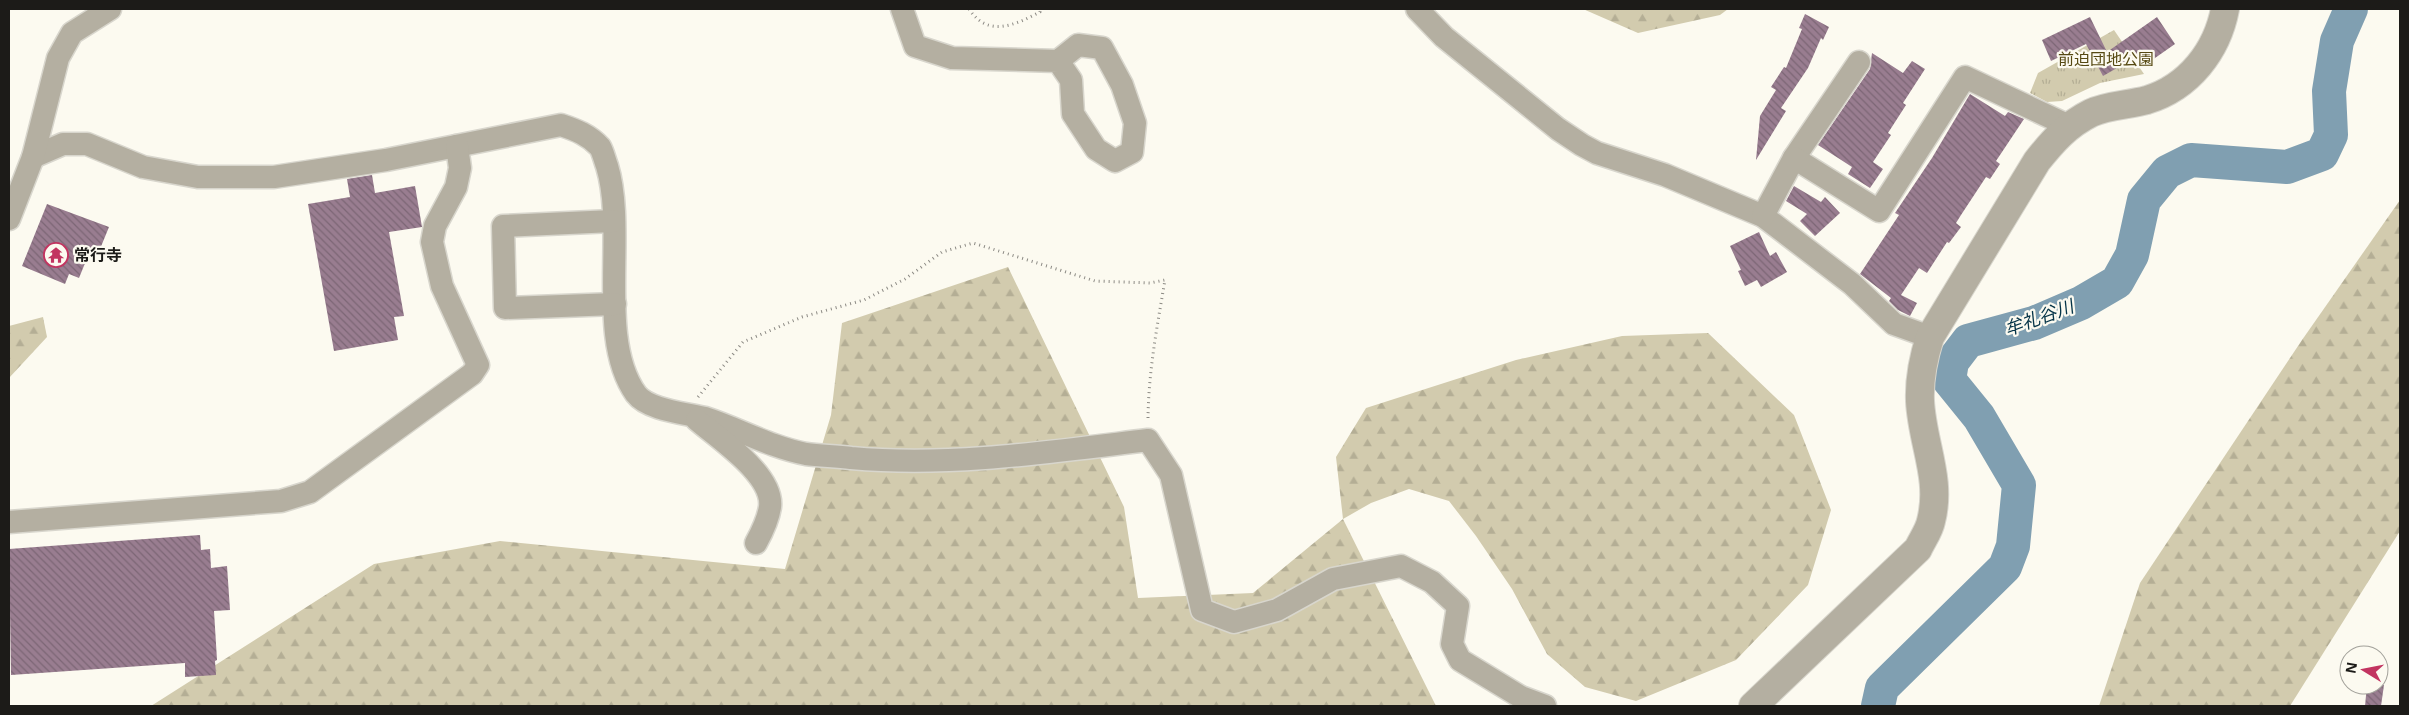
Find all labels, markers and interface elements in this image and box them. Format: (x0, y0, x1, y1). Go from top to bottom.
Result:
park label: 前迫団地公園 (2058, 48, 2154, 70)
temple icon: 常行寺 (43, 242, 69, 268)
place label: 常行寺 (74, 244, 122, 266)
water label: 牟礼谷川 (2001, 293, 2078, 341)
north arrow (2339, 645, 2389, 695)
text: N (2340, 660, 2361, 675)

